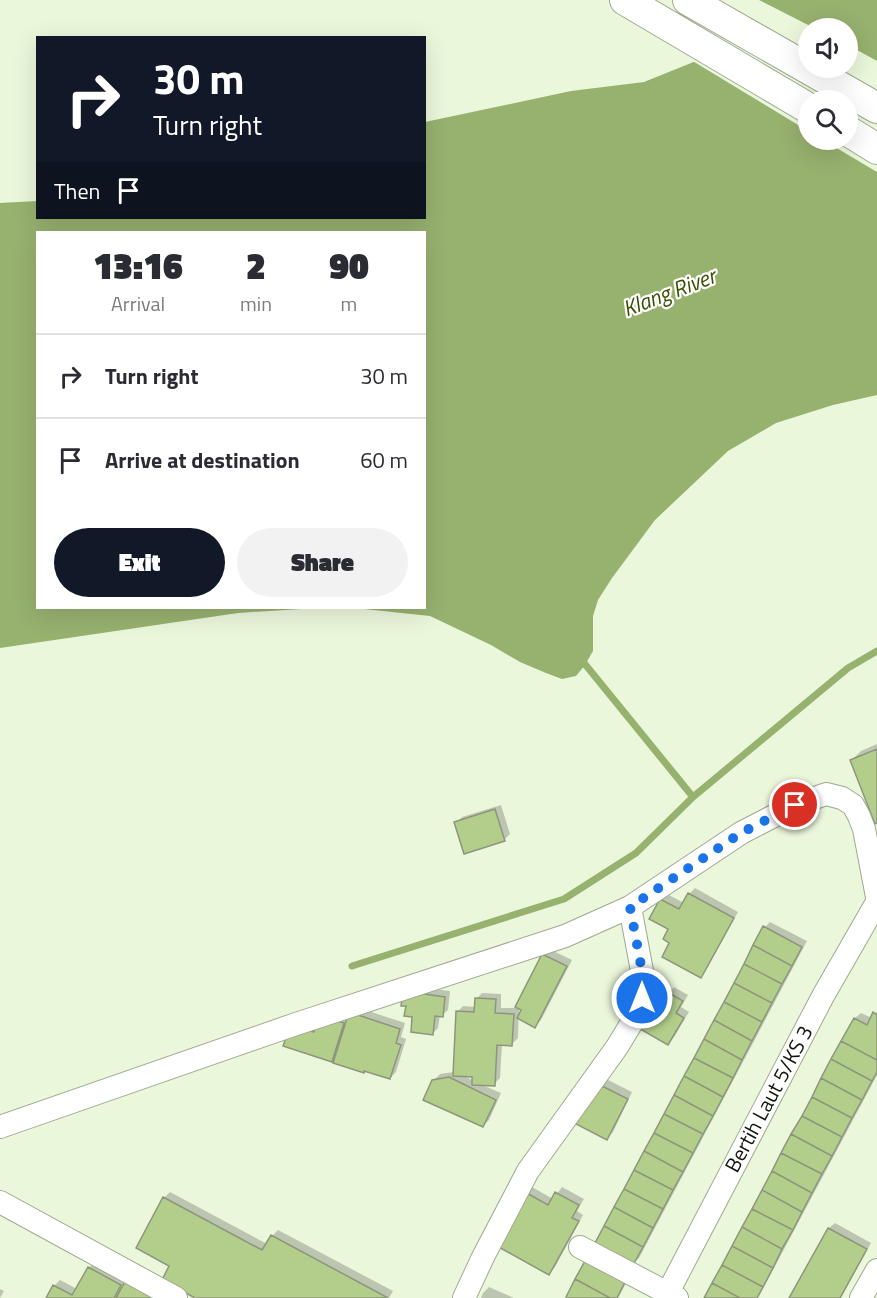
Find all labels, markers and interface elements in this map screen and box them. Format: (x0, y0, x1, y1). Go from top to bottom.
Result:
map controls (798, 18, 858, 150)
button: sound (798, 18, 858, 78)
text: 30 m (153, 46, 245, 110)
icon: right (54, 60, 132, 138)
button: search (798, 90, 858, 150)
text: Turn right (153, 104, 262, 145)
text: Then (54, 174, 100, 208)
icon: arrive (112, 174, 145, 207)
text: 13:16 (93, 238, 183, 293)
text: 2 (246, 238, 266, 293)
text: 90 (329, 238, 369, 293)
water label: Klang River (618, 258, 723, 325)
text: Arrival (111, 288, 165, 319)
text: min (240, 288, 272, 319)
text: m (341, 288, 357, 319)
text: Turn right (105, 359, 199, 393)
text: 30 m (360, 359, 408, 393)
icon: right (54, 360, 87, 393)
text: Arrive at destination (105, 443, 300, 477)
text: 60 m (360, 443, 408, 477)
icon: arrive (54, 444, 87, 477)
button: Exit (54, 528, 225, 597)
button: Share (237, 528, 408, 597)
pin (769, 779, 820, 830)
icon: arrive (778, 788, 811, 821)
position arrow (610, 966, 674, 1030)
street label: Bertih Laut 5/KS 3 (716, 1019, 820, 1178)

